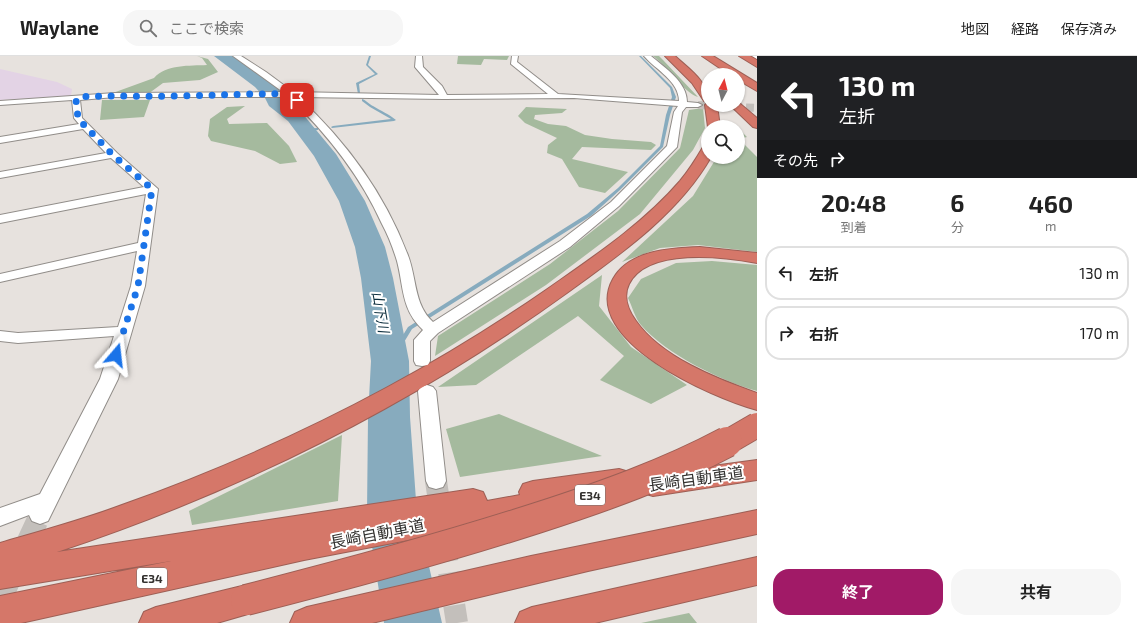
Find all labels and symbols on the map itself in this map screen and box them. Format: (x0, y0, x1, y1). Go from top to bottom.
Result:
north arrow (701, 68, 745, 112)
pin (280, 83, 314, 117)
water label: 山下川 (369, 290, 393, 336)
position arrow (95, 334, 137, 376)
street label: 長崎自動車道 (647, 462, 745, 494)
road number: E34 (575, 485, 605, 505)
street label: 長崎自動車道 (328, 515, 426, 551)
road number: E34 (137, 568, 167, 588)

